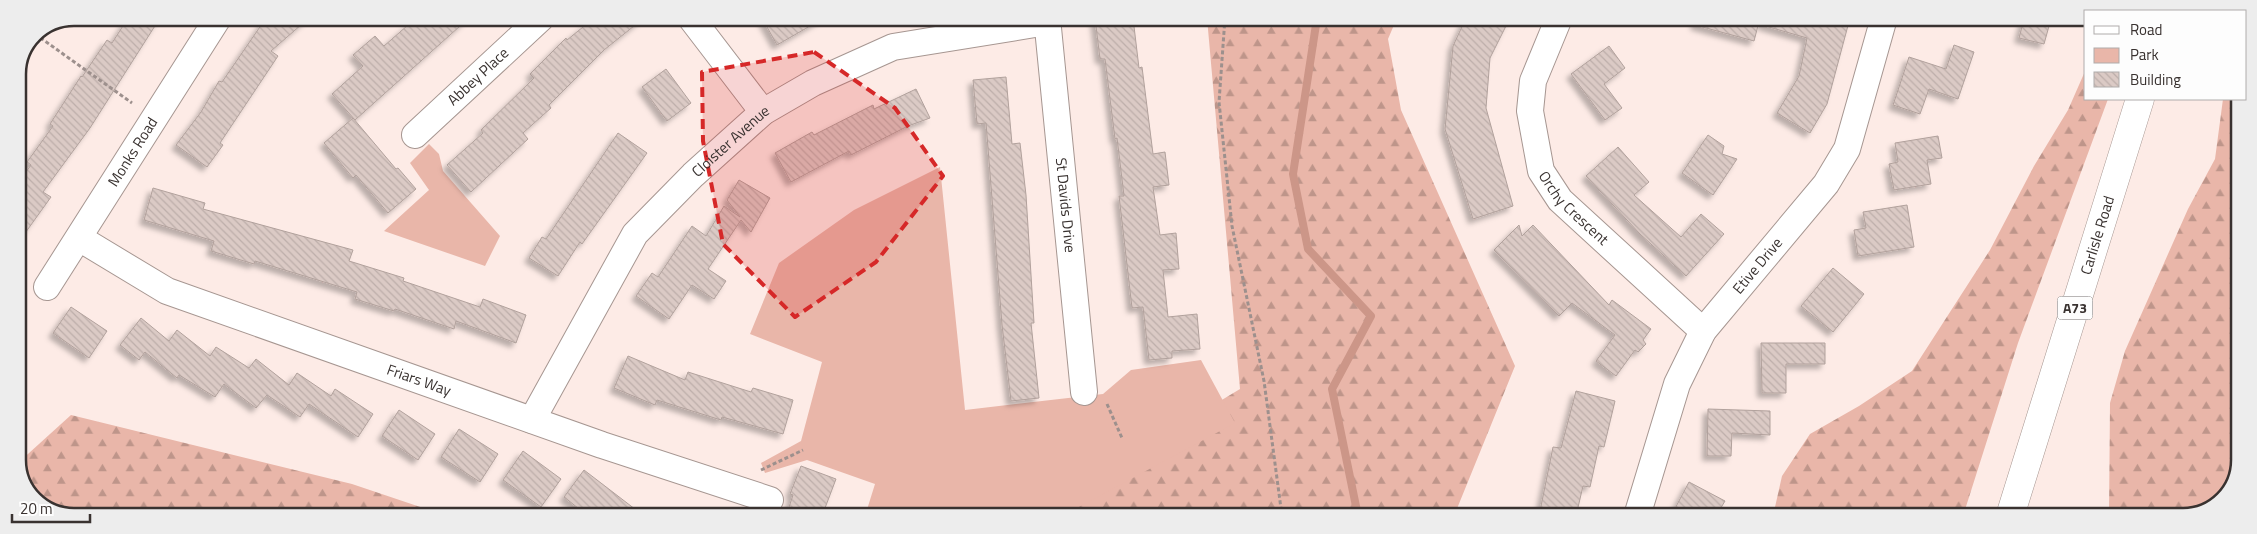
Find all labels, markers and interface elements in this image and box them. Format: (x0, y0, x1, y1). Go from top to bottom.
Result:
legend (2084, 10, 2247, 100)
text: Road (2130, 18, 2162, 41)
street label: Abbey Place (442, 42, 514, 111)
text: Park (2130, 43, 2159, 66)
text: Building (2130, 68, 2181, 91)
street label: Cloister Avenue (686, 99, 773, 182)
street label: Monks Road (102, 112, 163, 191)
street label: St Davids Drive (1050, 156, 1082, 254)
street label: Orchy Crescent (1533, 166, 1615, 251)
street label: Carlisle Road (2074, 193, 2120, 277)
street label: Etive Drive (1727, 232, 1788, 299)
road number: A73 (2058, 296, 2092, 320)
street label: Friars Way (384, 358, 454, 402)
scale bar (12, 492, 90, 524)
text: 20 m (20, 497, 53, 520)

